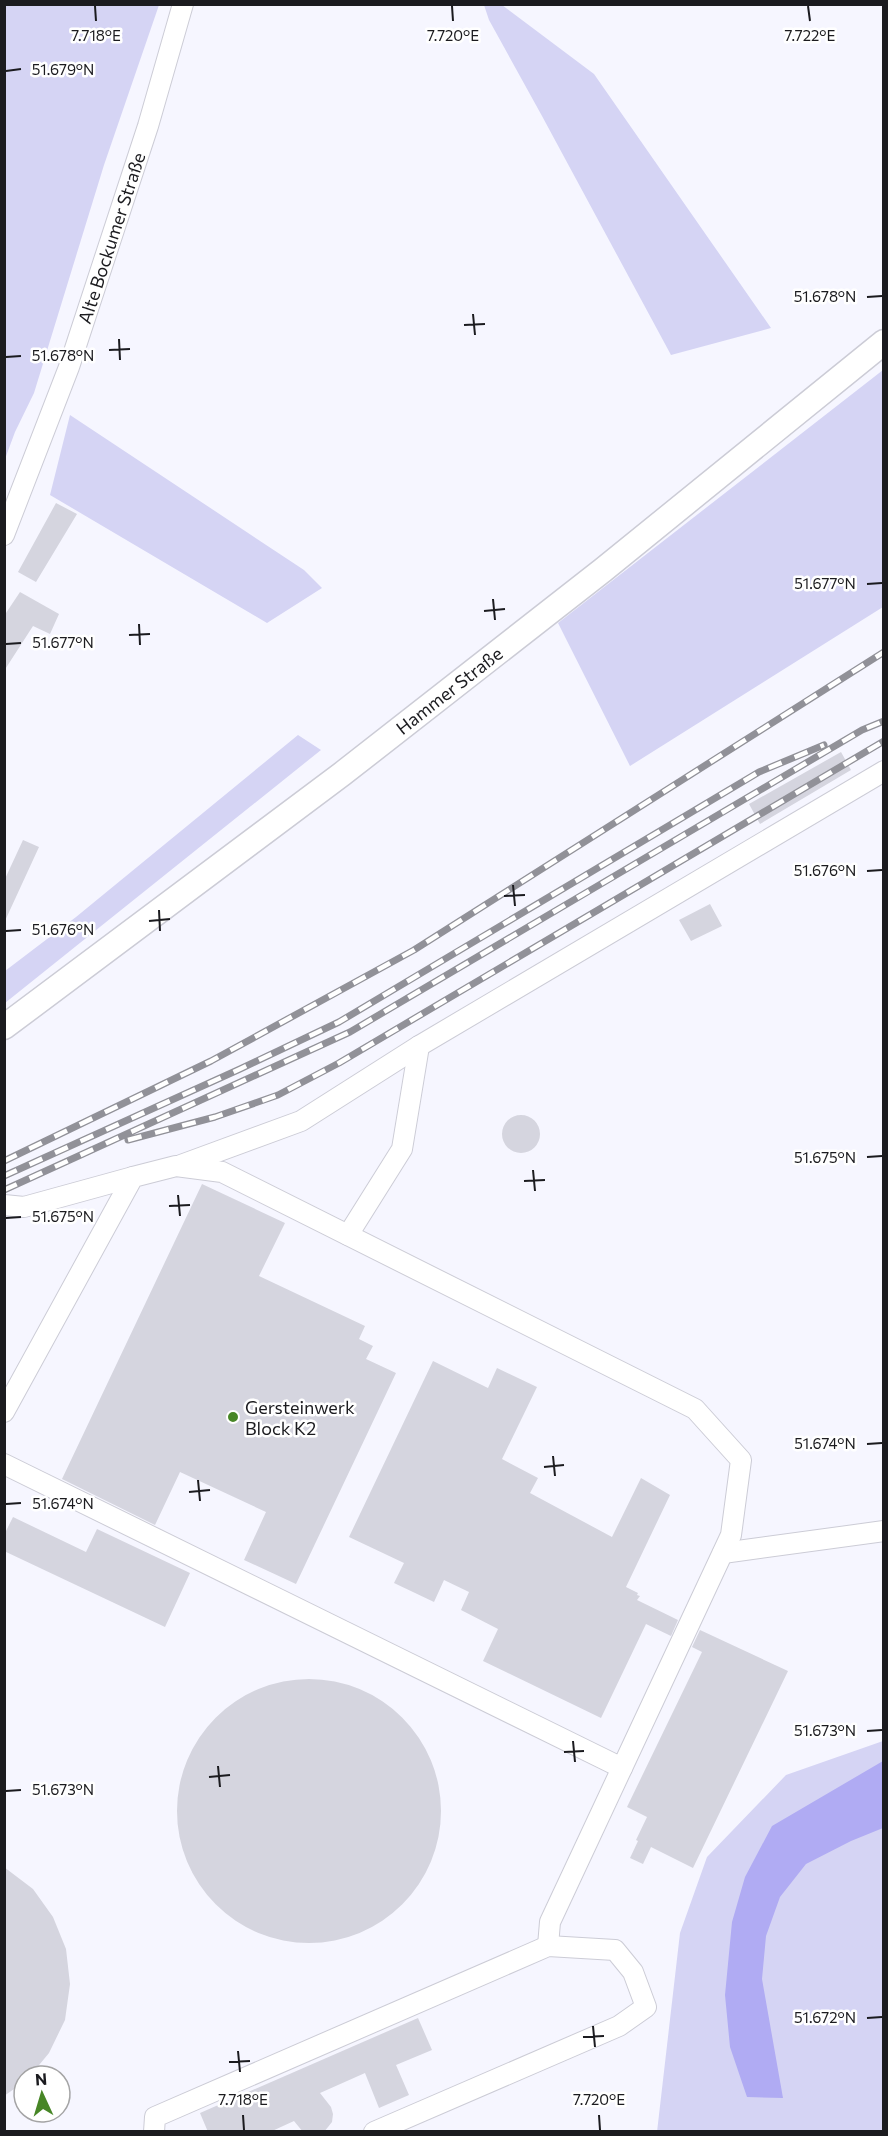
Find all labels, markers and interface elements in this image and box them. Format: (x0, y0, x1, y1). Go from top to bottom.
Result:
text: 7.718°E (71, 26, 121, 44)
text: 7.720°E (427, 26, 479, 44)
text: 7.722°E (785, 26, 836, 44)
text: 51.679°N (32, 60, 94, 78)
street label: Alte Bockumer Straße (73, 149, 150, 326)
text: 51.678°N (794, 287, 856, 305)
text: 51.678°N (32, 346, 94, 364)
text: 51.677°N (794, 574, 856, 592)
text: 51.677°N (32, 633, 94, 651)
street label: Hammer Straße (391, 642, 507, 739)
text: 51.676°N (794, 861, 856, 879)
text: 51.676°N (32, 920, 94, 938)
text: 51.675°N (794, 1148, 856, 1166)
text: 51.675°N (32, 1207, 94, 1225)
place label: Gersteinwerk Block K2 (245, 1396, 355, 1439)
marker: Gersteinwerk Block K2 (226, 1410, 240, 1424)
text: 51.674°N (794, 1434, 856, 1452)
text: 51.674°N (32, 1494, 94, 1512)
text: 51.673°N (794, 1721, 856, 1739)
text: 51.673°N (32, 1780, 94, 1798)
text: 51.672°N (794, 2008, 856, 2026)
north arrow (12, 2064, 72, 2124)
text: N (34, 2069, 48, 2088)
text: 7.718°E (218, 2090, 268, 2108)
text: 7.720°E (573, 2090, 625, 2108)

